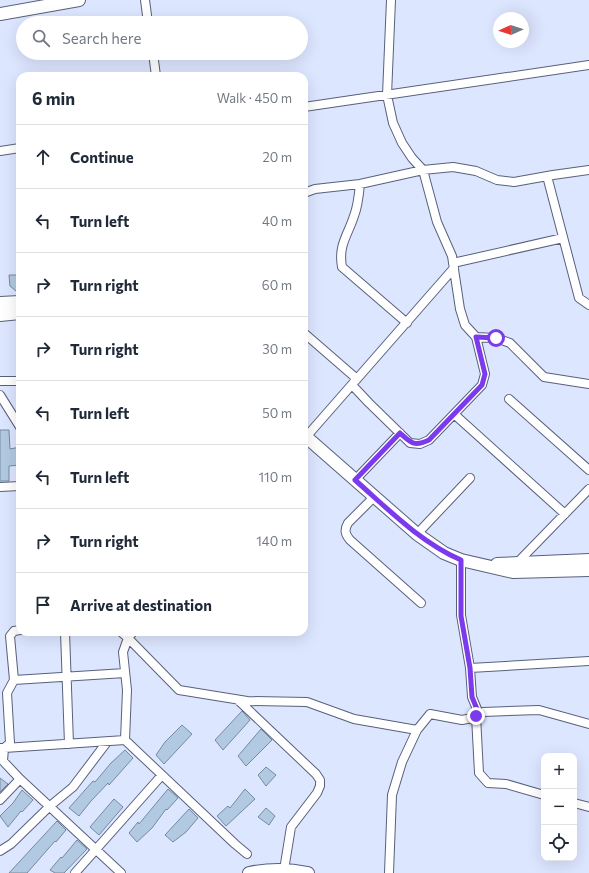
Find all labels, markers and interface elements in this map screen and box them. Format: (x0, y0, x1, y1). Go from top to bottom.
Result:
north arrow (493, 12, 529, 48)
search box (16, 16, 308, 60)
icon: search (30, 27, 52, 49)
text: Search here (62, 29, 141, 47)
text: 6 min (32, 88, 75, 109)
text: Walk · 450 m (217, 90, 292, 106)
icon: ahead (32, 146, 54, 168)
text: Continue (70, 148, 134, 166)
text: 20 m (263, 149, 292, 165)
icon: left (32, 210, 54, 232)
text: Turn left (70, 212, 129, 230)
text: 40 m (262, 213, 292, 229)
icon: right (32, 274, 54, 296)
text: Turn right (70, 276, 139, 294)
text: 60 m (262, 277, 292, 293)
route start (487, 329, 505, 347)
icon: right (32, 338, 54, 360)
text: Turn right (70, 340, 139, 358)
text: 30 m (262, 341, 292, 357)
icon: left (32, 402, 54, 424)
text: Turn left (70, 404, 129, 422)
text: 50 m (262, 405, 292, 421)
icon: left (32, 466, 54, 488)
text: Turn left (70, 468, 129, 486)
text: 110 m (259, 469, 292, 485)
icon: right (32, 530, 54, 552)
text: Turn right (70, 532, 139, 550)
text: 140 m (256, 533, 292, 549)
icon: arrive (32, 594, 54, 616)
text: Arrive at destination (70, 596, 212, 614)
route end (467, 707, 485, 725)
map controls (541, 753, 577, 861)
button: + (541, 753, 577, 789)
button: − (541, 789, 577, 825)
button: locate (541, 825, 577, 861)

